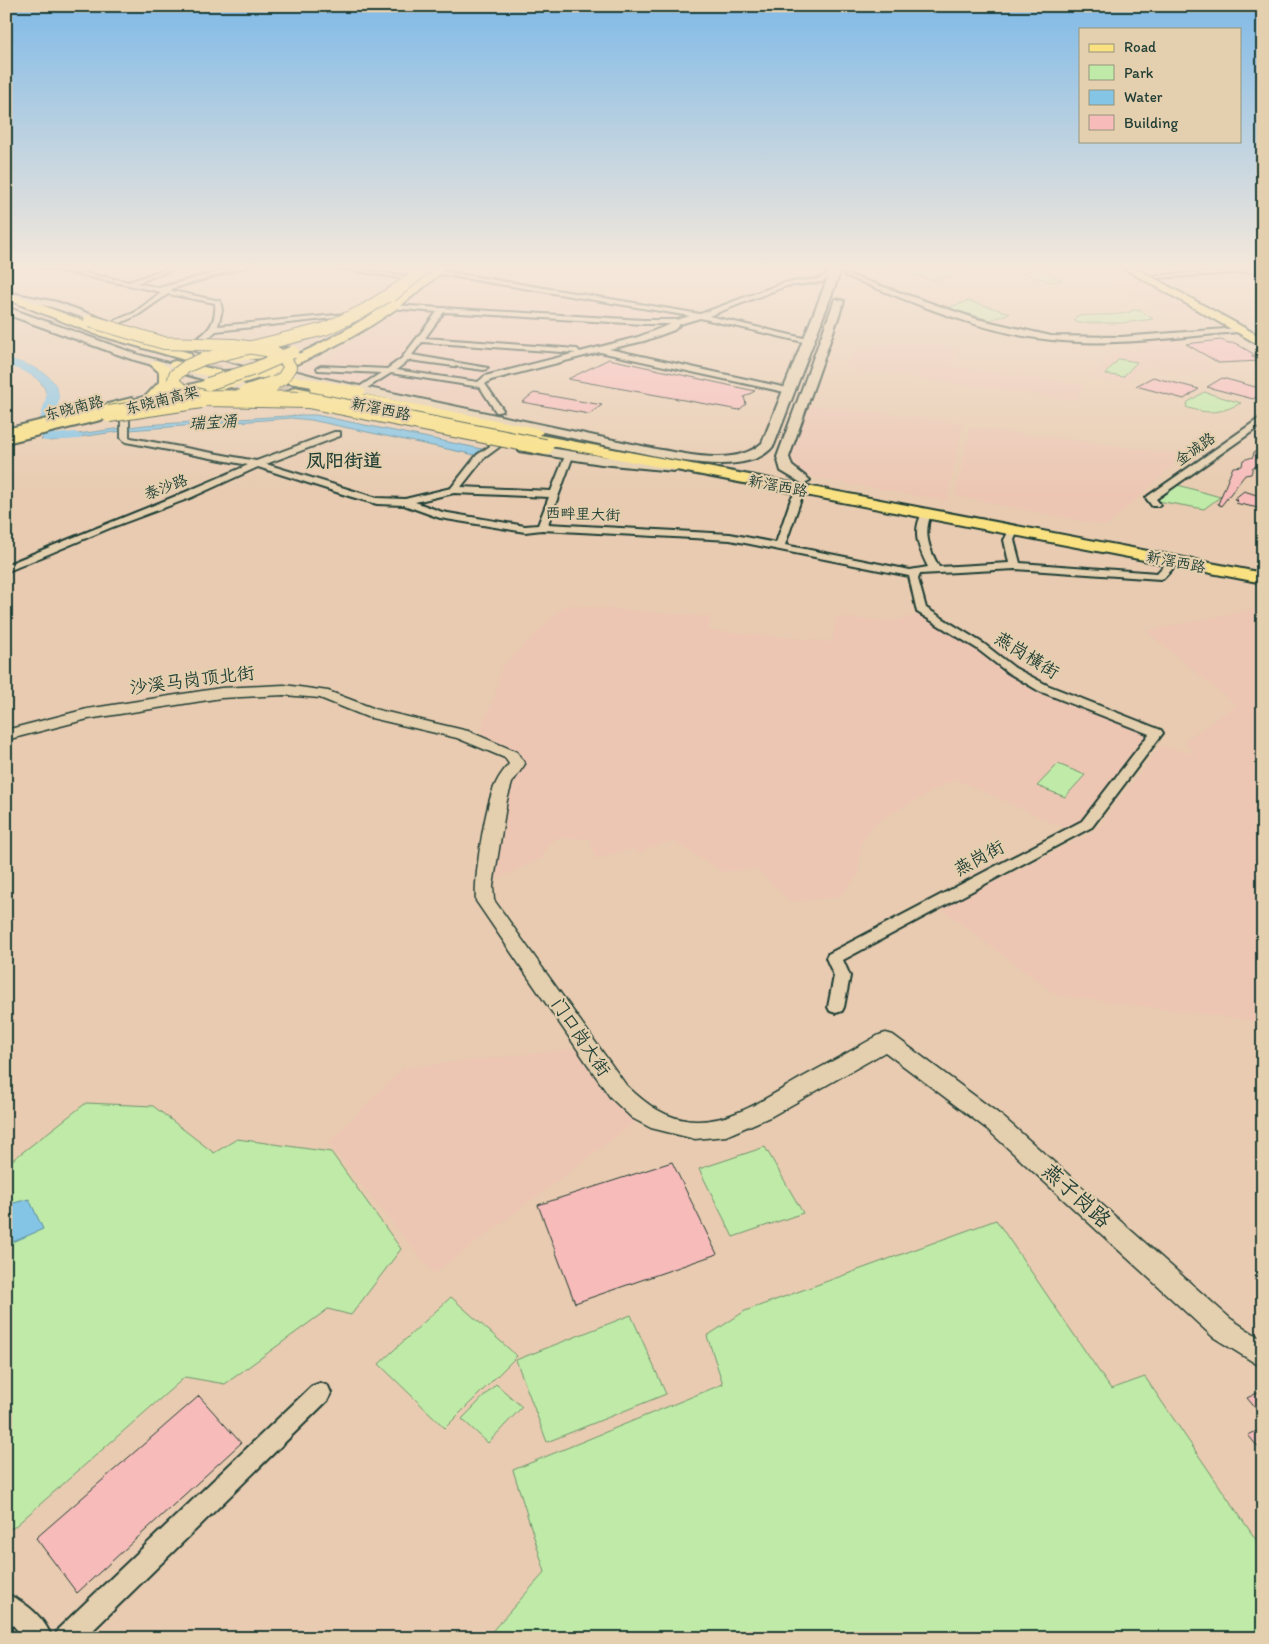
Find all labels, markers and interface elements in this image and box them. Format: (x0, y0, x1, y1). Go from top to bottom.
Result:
legend (1079, 28, 1242, 142)
text: Road (1124, 38, 1157, 56)
text: Park (1124, 64, 1154, 82)
text: Water (1124, 88, 1163, 106)
text: Building (1124, 114, 1178, 132)
street label: 东晓南高架 (123, 382, 201, 418)
street label: 东晓南路 (43, 392, 105, 424)
street label: 新滘西路 (350, 394, 412, 424)
water label: 瑞宝涌 (189, 411, 238, 433)
street label: 金诚路 (1171, 429, 1219, 469)
district label: 凤阳街道 (306, 449, 382, 472)
street label: 泰沙路 (142, 471, 190, 503)
street label: 新滘西路 (747, 471, 809, 501)
street label: 西畔里大街 (545, 504, 621, 524)
street label: 新滘西路 (1145, 547, 1207, 577)
street label: 燕岗横街 (991, 627, 1063, 683)
street label: 沙溪马岗顶北街 (128, 661, 256, 699)
street label: 燕岗街 (950, 836, 1008, 880)
street label: 门口岗大街 (547, 994, 615, 1080)
street label: 燕子岗路 (1037, 1158, 1117, 1232)

